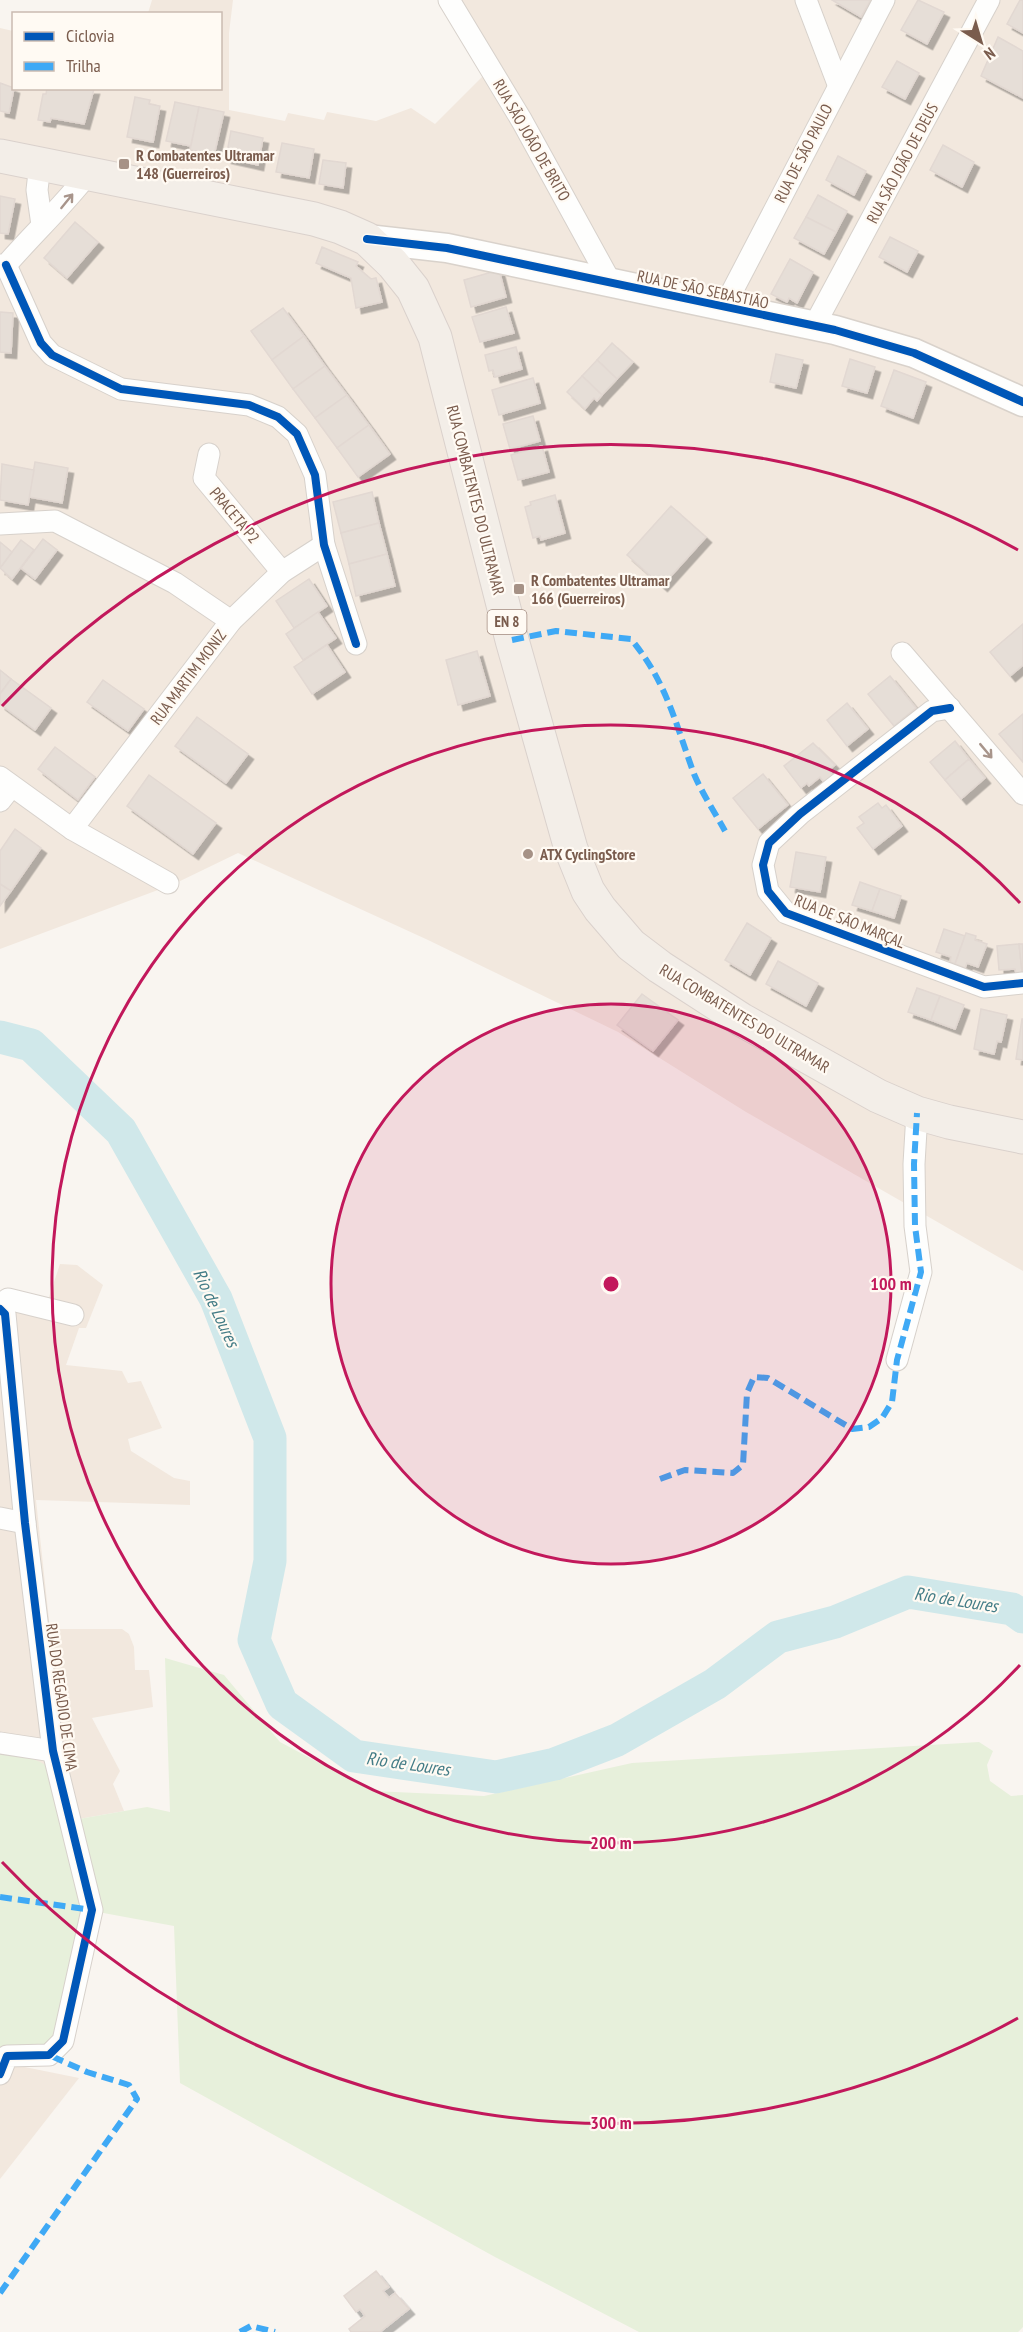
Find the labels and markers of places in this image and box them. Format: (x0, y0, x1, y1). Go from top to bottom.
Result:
place label: R Combatentes Ultramar 148 (Guerreiros) (136, 145, 275, 183)
marker: R Combatentes Ultramar 148 (Guerreiros) (117, 157, 131, 171)
place label: R Combatentes Ultramar 166 (Guerreiros) (531, 570, 670, 608)
marker: R Combatentes Ultramar 166 (Guerreiros) (512, 582, 526, 596)
place label: ATX CyclingStore (539, 844, 636, 864)
marker: ATX CyclingStore (521, 847, 535, 861)
centre of rings (601, 1274, 621, 1294)

